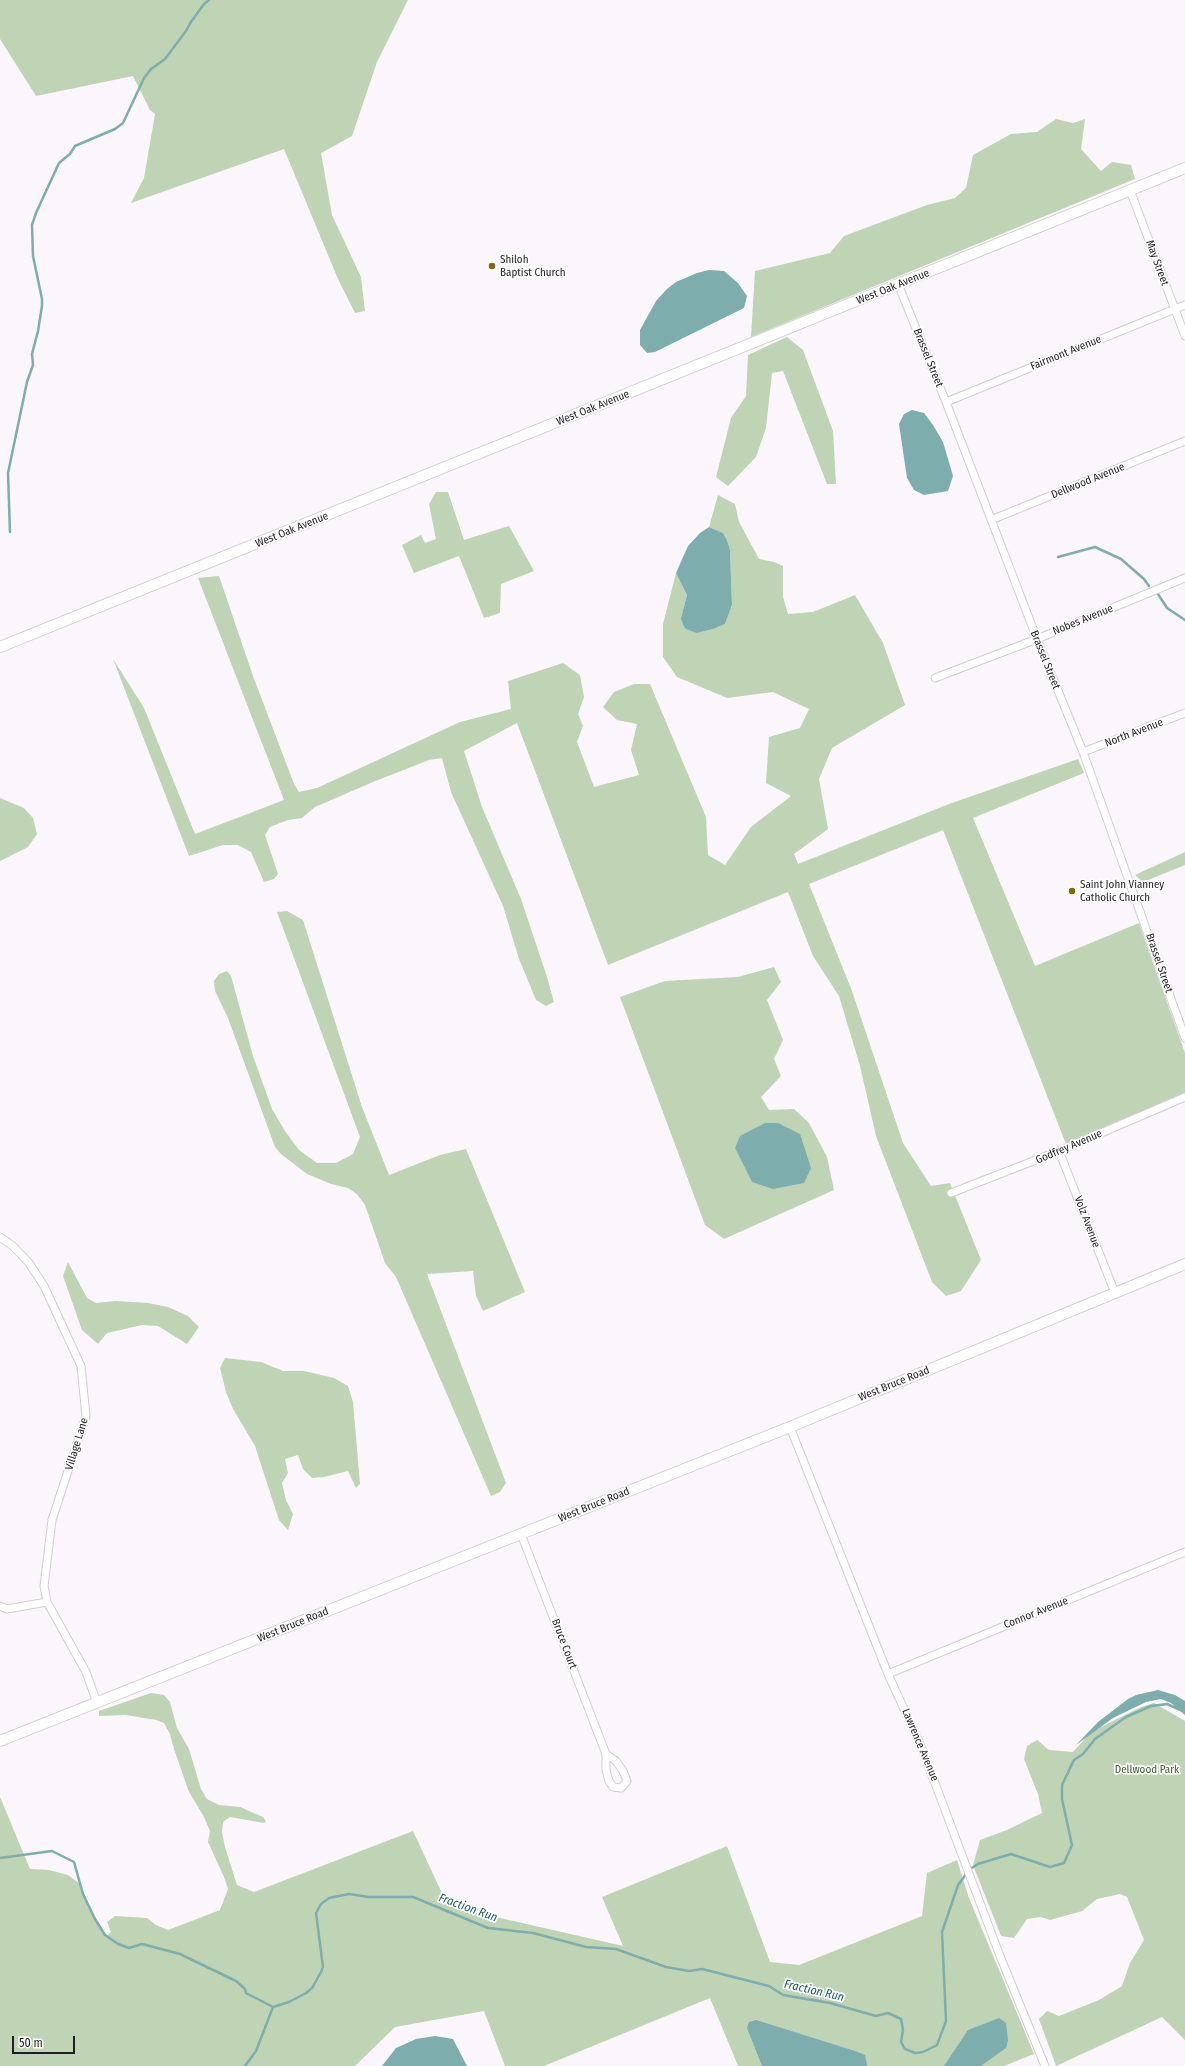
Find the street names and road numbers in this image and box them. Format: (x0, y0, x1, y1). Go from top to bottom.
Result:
street label: May Street (1143, 238, 1171, 288)
street label: West Oak Avenue (855, 266, 931, 308)
street label: Brassel Street (910, 327, 946, 389)
street label: Fairmont Avenue (1029, 333, 1103, 373)
street label: West Oak Avenue (555, 387, 631, 429)
street label: Dellwood Avenue (1049, 460, 1127, 502)
street label: West Oak Avenue (254, 509, 330, 551)
street label: Nobes Avenue (1051, 602, 1115, 638)
street label: Brassel Street (1027, 629, 1063, 691)
street label: North Avenue (1103, 716, 1165, 750)
street label: Brassel Street (1143, 932, 1175, 994)
street label: Godfrey Avenue (1034, 1127, 1104, 1167)
street label: Volz Avenue (1071, 1194, 1103, 1250)
street label: West Bruce Road (857, 1364, 931, 1404)
street label: Village Lane (63, 1416, 91, 1472)
street label: West Bruce Road (557, 1485, 631, 1525)
street label: Connor Avenue (1002, 1594, 1070, 1632)
street label: West Bruce Road (256, 1605, 330, 1645)
street label: Bruce Court (548, 1617, 580, 1671)
street label: Lawrence Avenue (899, 1707, 941, 1783)

